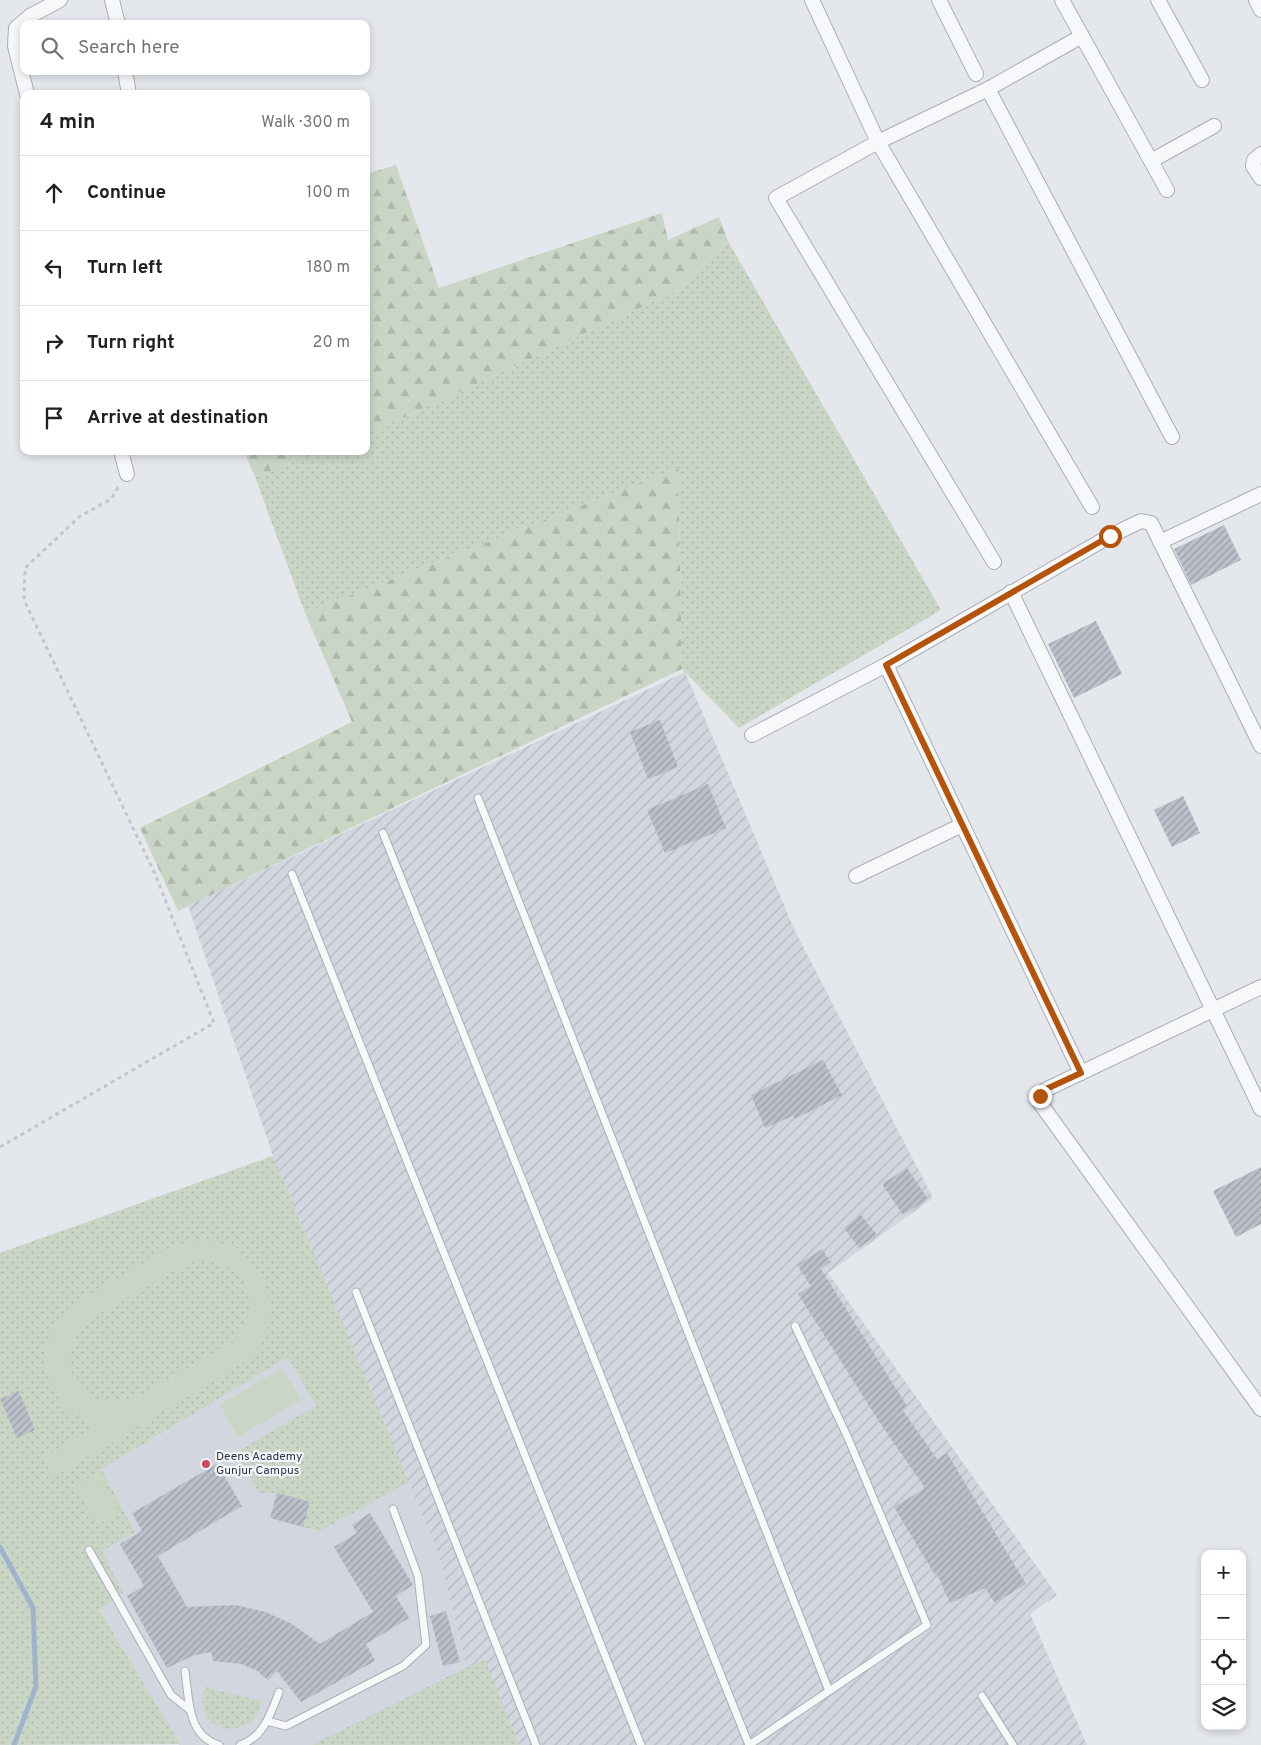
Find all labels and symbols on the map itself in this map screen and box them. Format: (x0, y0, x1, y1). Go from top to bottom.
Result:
route start (1099, 525, 1122, 548)
route end (1029, 1085, 1052, 1108)
place label: Deens Academy Gunjur Campus (216, 1449, 302, 1479)
marker: Deens Academy Gunjur Campus (200, 1458, 212, 1470)

